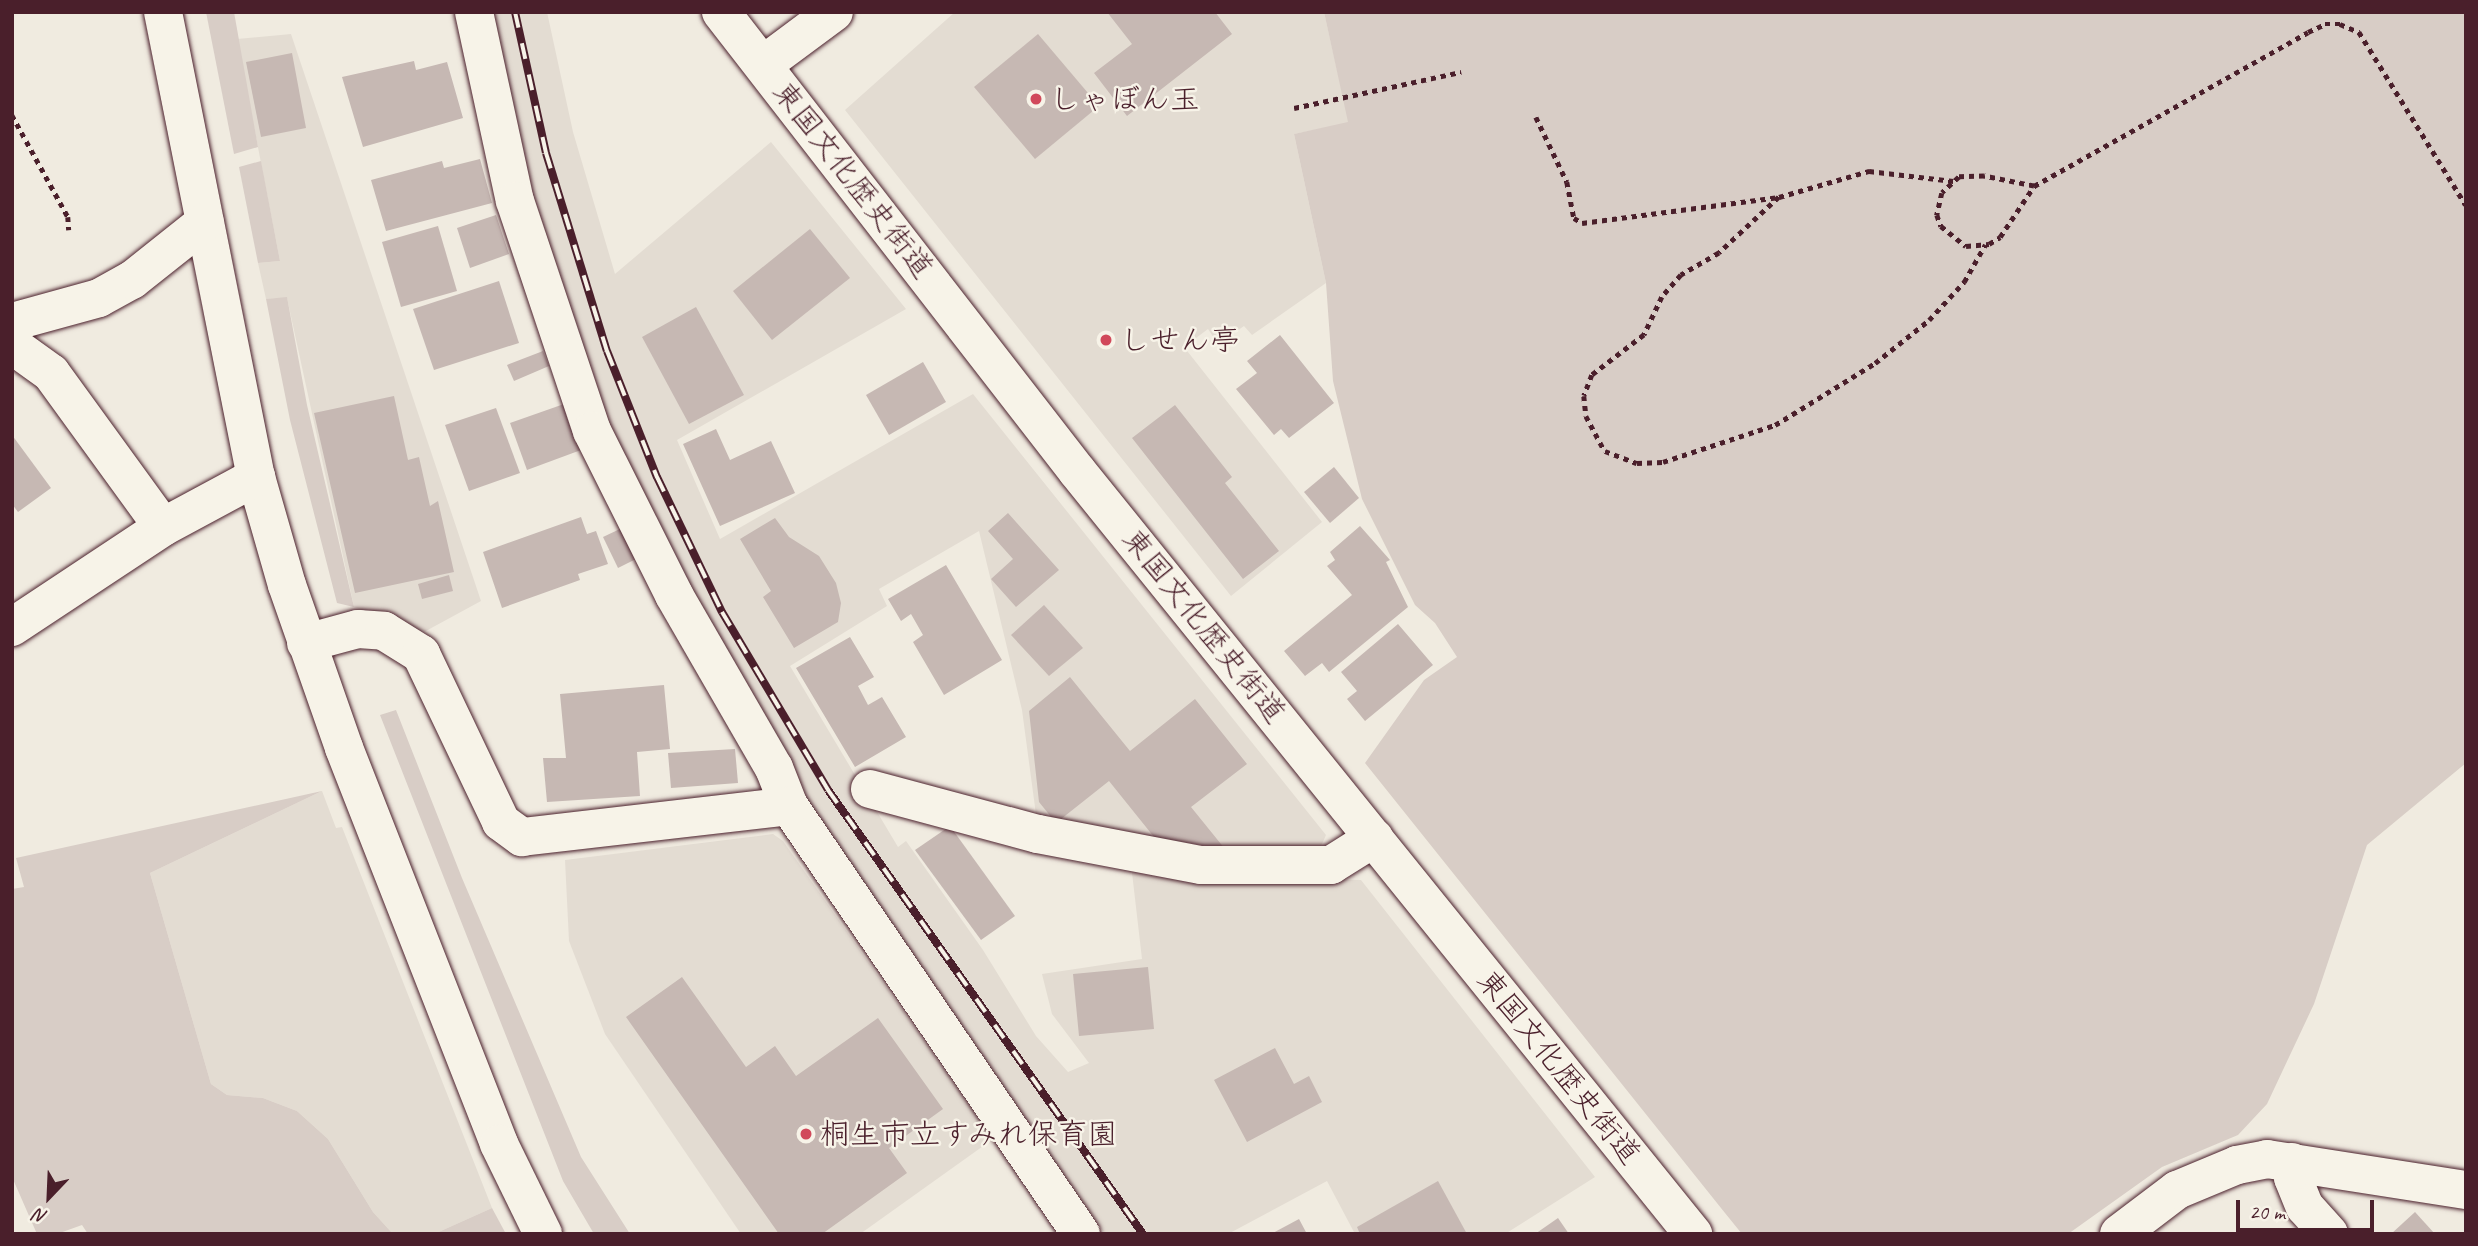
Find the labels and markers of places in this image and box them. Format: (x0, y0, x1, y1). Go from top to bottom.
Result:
place label: しゃぼん玉 (1050, 81, 1200, 117)
marker: しゃぼん玉 (1028, 91, 1044, 107)
place label: しせん亭 (1120, 322, 1240, 358)
marker: しせん亭 (1098, 332, 1114, 348)
place label: 桐生市立すみれ保育園 (820, 1116, 1120, 1152)
marker: 桐生市立すみれ保育園 (798, 1126, 814, 1142)

